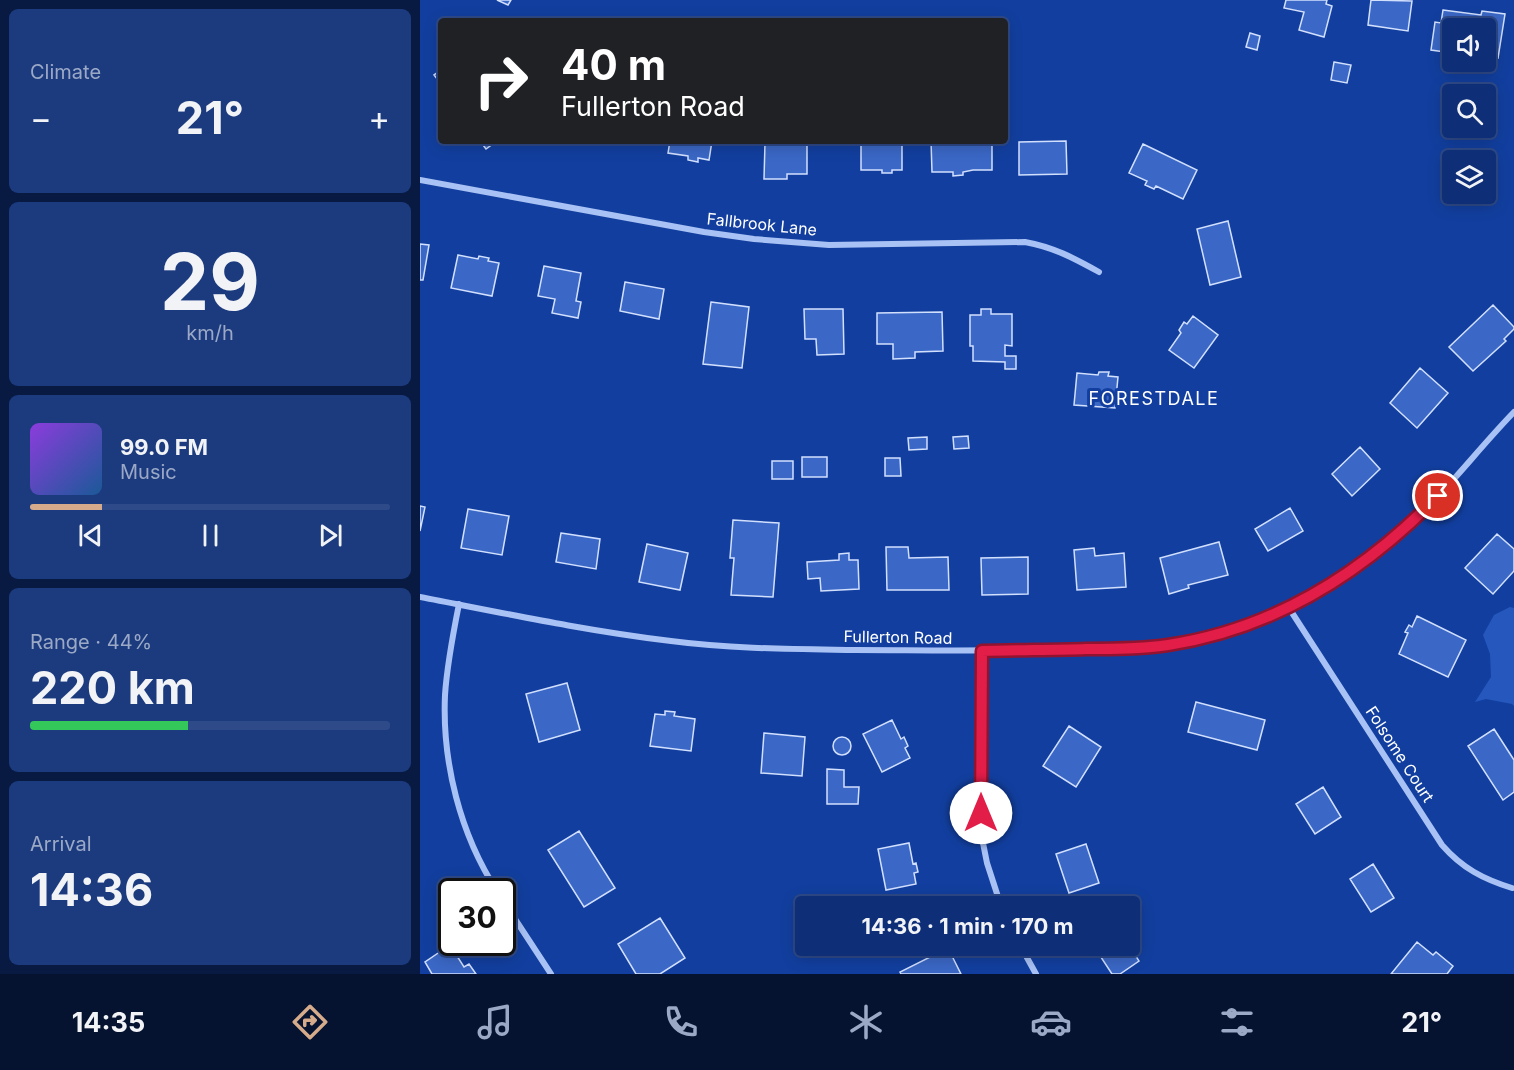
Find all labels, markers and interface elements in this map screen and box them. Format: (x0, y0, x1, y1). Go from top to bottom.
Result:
map controls (1442, 18, 1496, 204)
button: sound (1442, 18, 1496, 72)
text: 40 m (561, 39, 666, 90)
icon: right (462, 42, 540, 120)
text: Climate (30, 60, 101, 84)
button: search (1442, 84, 1496, 138)
text: 21° (176, 90, 244, 145)
text: Fullerton Road (561, 90, 745, 123)
text: − (30, 98, 52, 138)
text: + (368, 98, 390, 138)
button: layers (1442, 150, 1496, 204)
street label: Fallbrook Lane (706, 208, 818, 240)
text: 29 (160, 234, 260, 329)
text: km/h (186, 321, 234, 345)
district label: FORESTDALE (1089, 388, 1219, 409)
text: 99.0 FM (120, 434, 208, 460)
text: Music (120, 460, 177, 484)
pin (1412, 470, 1463, 521)
icon: arrive (1421, 479, 1454, 512)
icon: previous (74, 519, 107, 552)
icon: pause (194, 519, 227, 552)
icon: next (314, 519, 347, 552)
street label: Fullerton Road (843, 626, 953, 648)
text: Range · 44% (30, 630, 152, 654)
text: 220 km (30, 660, 195, 715)
street label: Folsome Court (1362, 702, 1438, 806)
position arrow (949, 781, 1013, 845)
text: Arrival (30, 832, 92, 856)
text: 14:36 (30, 862, 153, 917)
speed limit sign: 30 (438, 878, 516, 956)
text: 14:36 · 1 min · 170 m (861, 913, 1074, 939)
icon: directions (289, 1001, 331, 1043)
icon: music (474, 1001, 516, 1043)
icon: phone (660, 1001, 702, 1043)
icon: climate (845, 1001, 887, 1043)
icon: car (1030, 1001, 1072, 1043)
icon: filters (1216, 1001, 1258, 1043)
text: 14:35 (72, 1006, 145, 1039)
text: 21° (1401, 1006, 1442, 1039)

